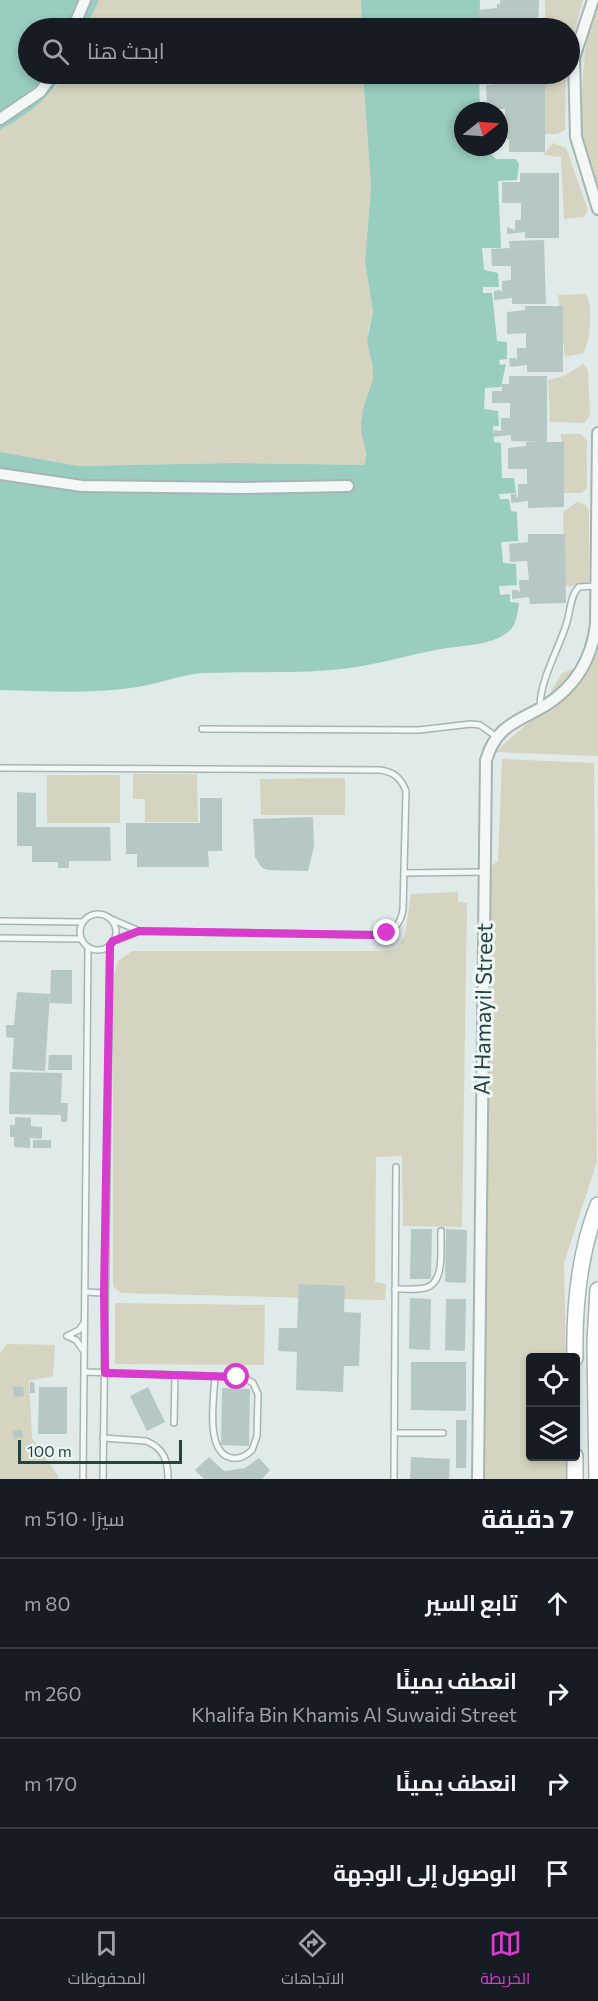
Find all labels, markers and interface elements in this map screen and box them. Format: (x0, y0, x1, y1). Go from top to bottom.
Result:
search box (18, 18, 580, 84)
icon: search (39, 35, 72, 68)
text: ابحث هنا (87, 37, 165, 64)
north arrow (454, 102, 508, 156)
route end (373, 919, 399, 945)
street label: Al Hamayil Street (467, 923, 498, 1095)
map controls (526, 1353, 580, 1461)
button: locate (526, 1353, 580, 1407)
route start (223, 1363, 249, 1389)
button: layers (526, 1407, 580, 1461)
scale bar (18, 1437, 182, 1464)
text: 100 m (27, 1441, 72, 1460)
text: 7 دقيقة (481, 1502, 574, 1533)
text: سيرًا · 510 m (24, 1506, 125, 1530)
icon: ahead (541, 1587, 574, 1620)
text: تابع السير (425, 1589, 517, 1616)
text: 80 m (24, 1591, 71, 1615)
text: انعطف يمينًا (396, 1667, 517, 1694)
icon: right (541, 1677, 574, 1710)
text: 260 m (24, 1681, 82, 1705)
text: Khalifa Bin Khamis Al Suwaidi Street (191, 1702, 517, 1726)
icon: right (541, 1767, 574, 1800)
text: انعطف يمينًا (396, 1769, 517, 1796)
text: 170 m (24, 1771, 77, 1795)
icon: arrive (541, 1857, 574, 1890)
text: الوصول إلى الوجهة (333, 1859, 517, 1886)
tab: المحفوظات (68, 1927, 146, 1993)
tab: الاتجاهات (281, 1927, 345, 1993)
tab: الخريطة (480, 1927, 530, 1993)

